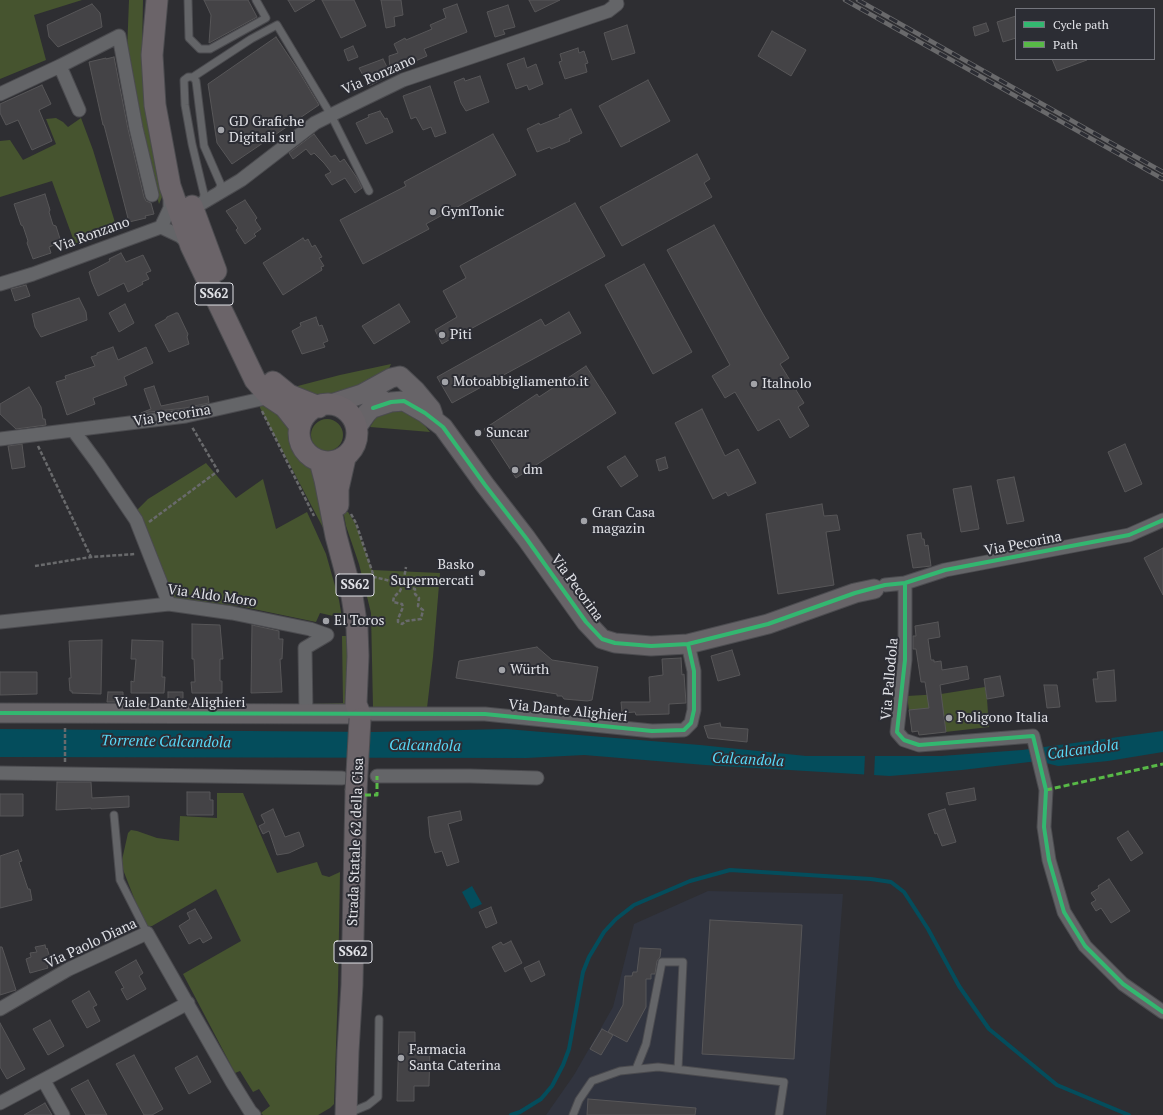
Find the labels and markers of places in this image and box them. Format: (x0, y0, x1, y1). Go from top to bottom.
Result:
place label: GD Grafiche Digitali srl (229, 114, 304, 146)
marker: GD Grafiche Digitali srl (216, 125, 226, 135)
place label: GymTonic (441, 204, 504, 220)
marker: GymTonic (428, 207, 438, 217)
place label: Piti (450, 327, 472, 343)
marker: Piti (437, 330, 447, 340)
place label: Motoabbigliamento.it (453, 374, 589, 390)
place label: Italnolo (762, 376, 811, 392)
marker: Motoabbigliamento.it (440, 377, 450, 387)
marker: Italnolo (749, 379, 759, 389)
place label: Suncar (486, 425, 529, 441)
marker: Suncar (473, 428, 483, 438)
place label: dm (523, 462, 543, 478)
marker: dm (510, 465, 520, 475)
place label: Gran Casa magazin (592, 505, 655, 538)
marker: Gran Casa magazin (579, 516, 589, 526)
place label: Basko Supermercati (391, 557, 474, 590)
marker: Basko Supermercati (477, 568, 487, 578)
place label: El Toros (334, 613, 384, 629)
marker: El Toros (321, 616, 331, 626)
place label: Würth (510, 662, 549, 678)
marker: Würth (497, 665, 507, 675)
place label: Poligono Italia (957, 710, 1048, 726)
marker: Poligono Italia (944, 713, 954, 723)
place label: Farmacia Santa Caterina (409, 1042, 501, 1074)
marker: Farmacia Santa Caterina (396, 1053, 406, 1063)

